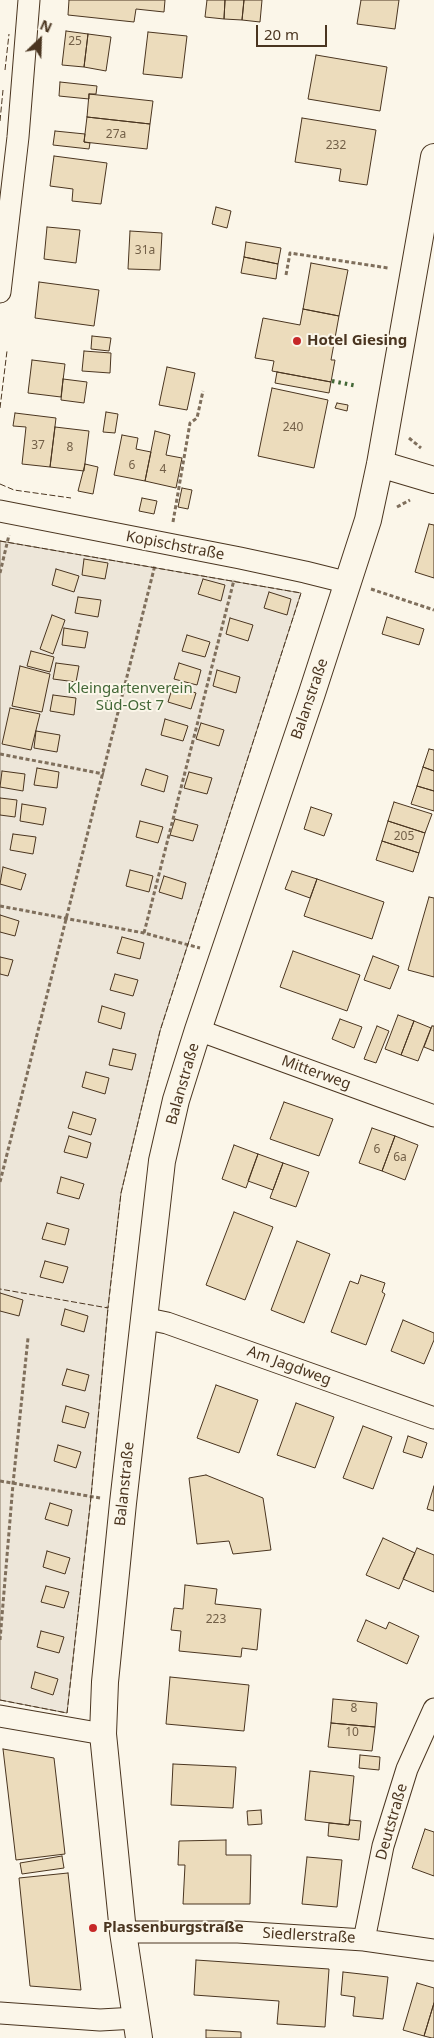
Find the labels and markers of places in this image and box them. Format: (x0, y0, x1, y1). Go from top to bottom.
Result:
place label: Hotel Giesing (307, 332, 407, 350)
marker: Hotel Giesing (291, 335, 303, 347)
place label: Plassenburgstraße (103, 1919, 244, 1937)
marker: Plassenburgstraße (87, 1922, 99, 1934)

